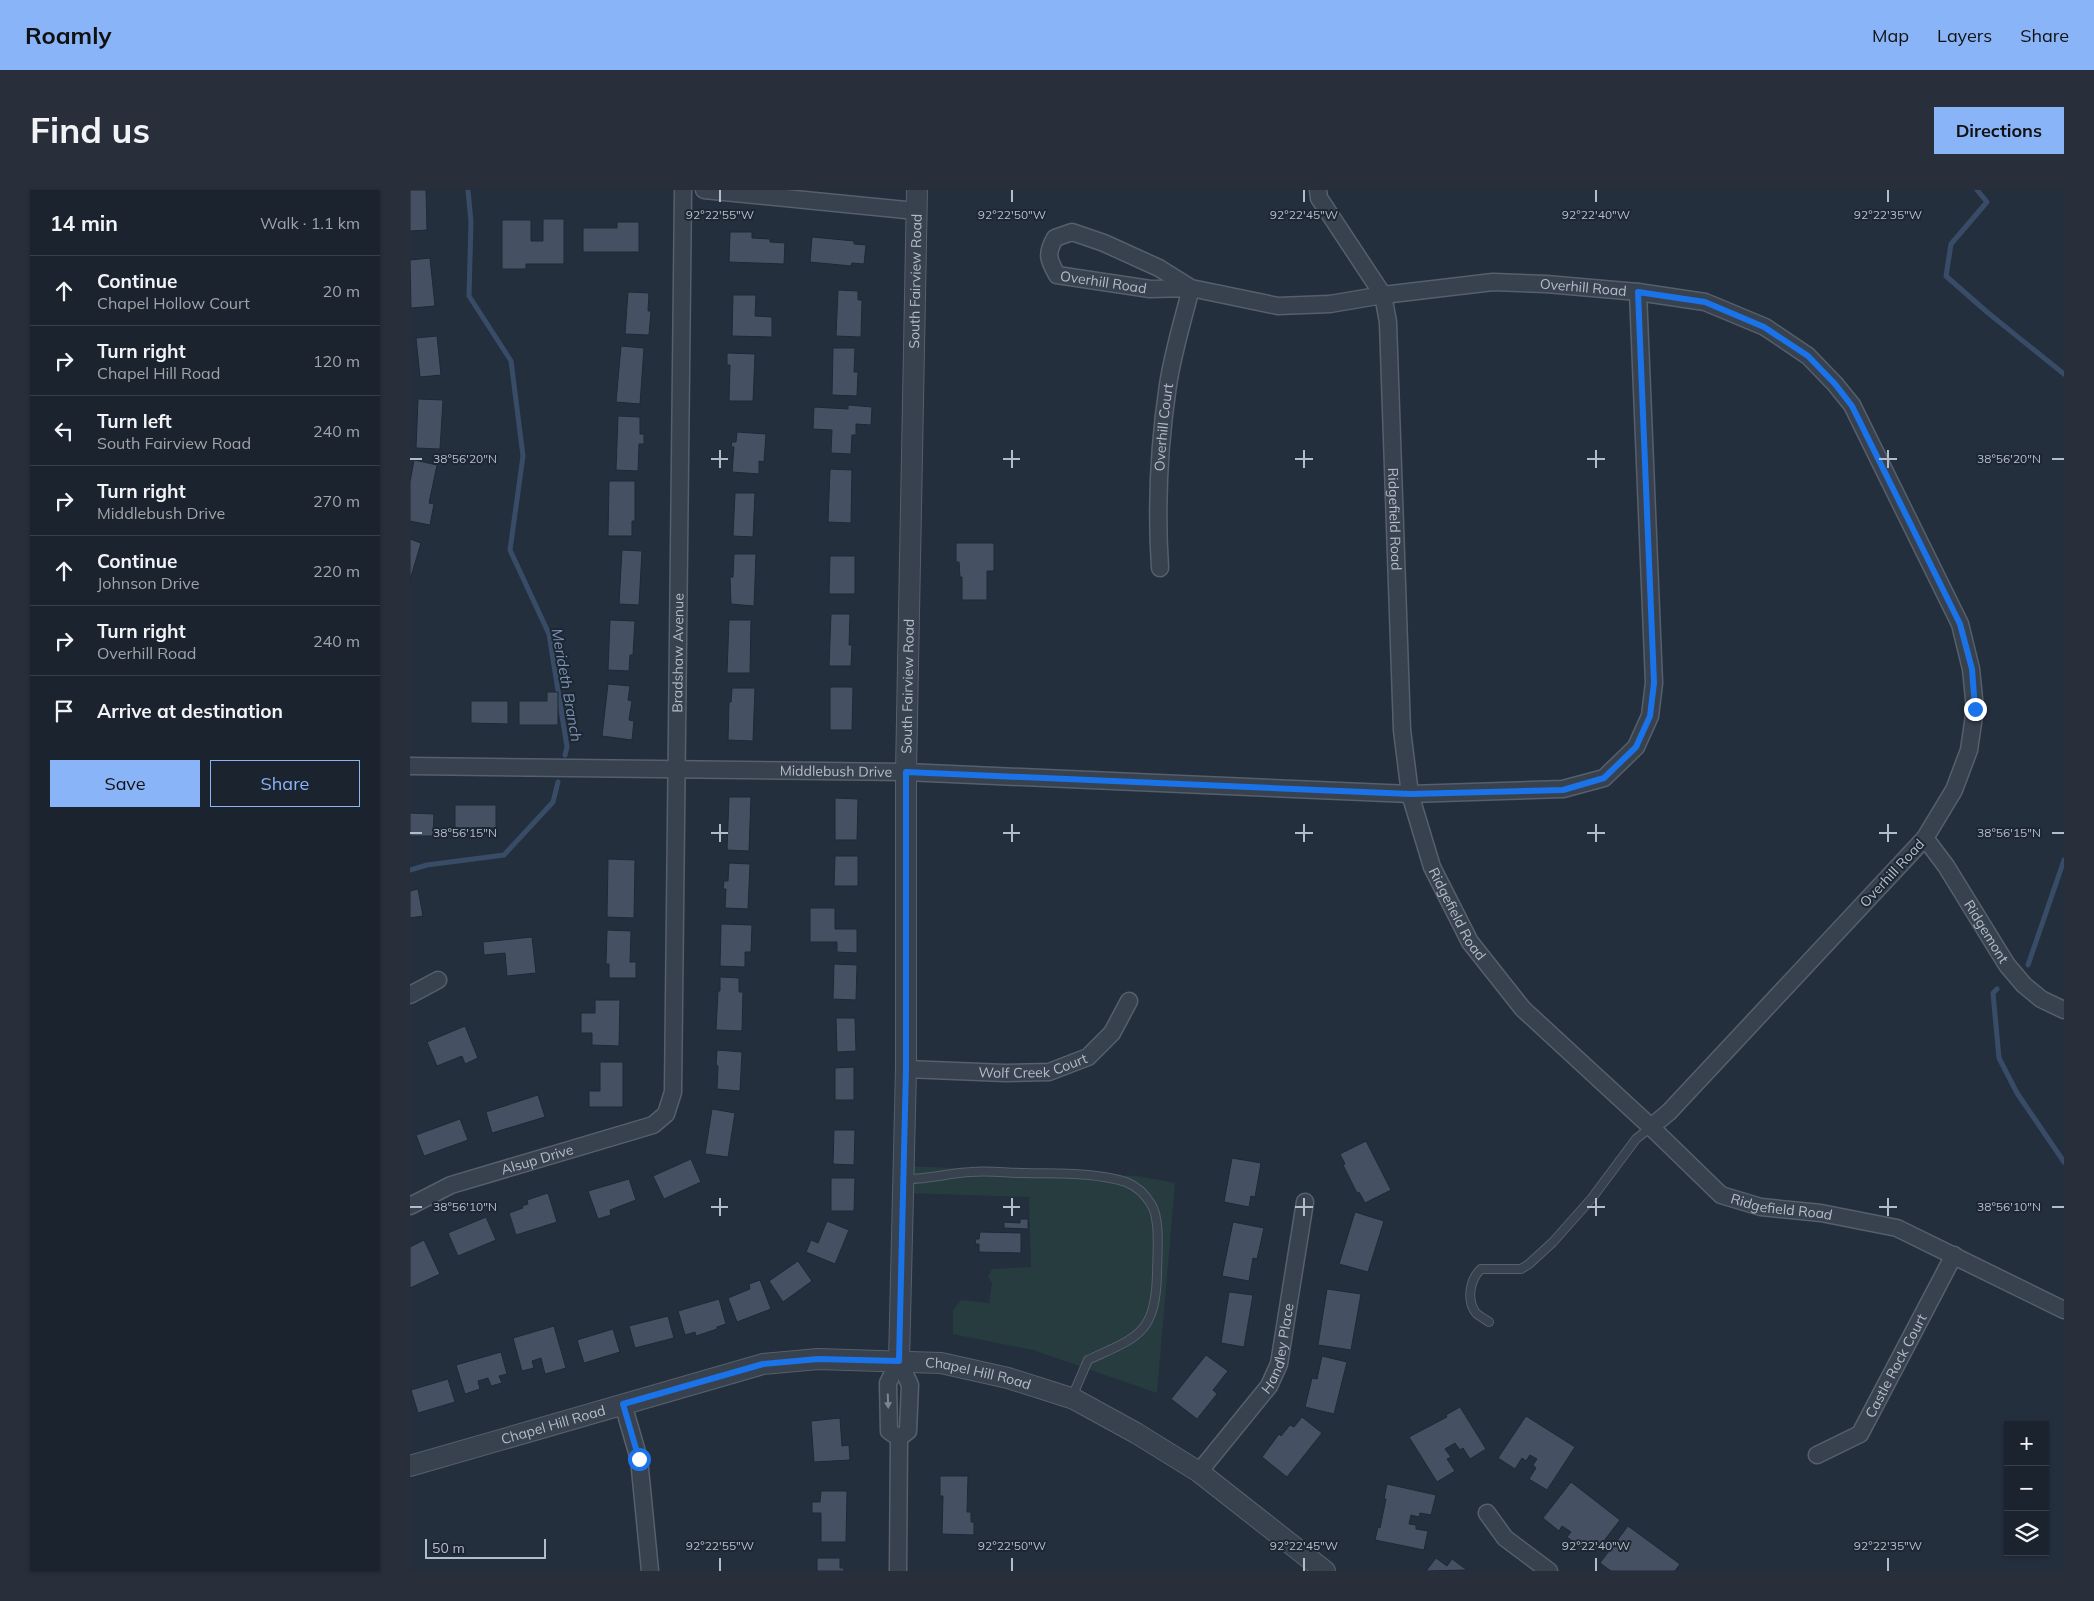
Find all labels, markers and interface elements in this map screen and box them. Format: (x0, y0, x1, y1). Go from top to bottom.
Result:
text: Roamly (25, 20, 112, 50)
text: Map (1872, 24, 1909, 47)
text: Layers (1937, 24, 1992, 47)
text: Share (2020, 24, 2069, 47)
button: Directions (1934, 107, 2064, 154)
text: Find us (30, 108, 150, 152)
text: 92°22'55"W (686, 207, 754, 222)
text: 92°22'50"W (978, 207, 1046, 222)
text: 92°22'45"W (1270, 207, 1338, 222)
text: 92°22'40"W (1562, 207, 1630, 222)
text: 92°22'35"W (1854, 207, 1922, 222)
text: 14 min (50, 210, 118, 236)
text: Walk · 1.1 km (260, 213, 360, 233)
street label: South Fairview Road (905, 214, 926, 349)
street label: Overhill Road (1059, 267, 1148, 297)
text: Continue (97, 269, 177, 293)
street label: Overhill Road (1539, 275, 1627, 300)
icon: ahead (50, 277, 78, 305)
text: 20 m (323, 281, 360, 301)
text: Chapel Hollow Court (97, 293, 250, 313)
text: Turn right (97, 339, 186, 363)
icon: right (50, 347, 78, 375)
text: 120 m (313, 351, 360, 371)
text: Chapel Hill Road (97, 363, 220, 383)
street label: Overhill Court (1150, 382, 1177, 472)
text: Turn left (97, 409, 172, 433)
icon: left (50, 417, 78, 445)
text: 240 m (313, 421, 360, 441)
text: South Fairview Road (97, 433, 251, 453)
text: 38°56'20"N (433, 451, 497, 466)
text: 38°56'20"N (1977, 451, 2041, 466)
street label: Ridgefield Road (1384, 467, 1406, 571)
text: Turn right (97, 479, 186, 503)
icon: right (50, 487, 78, 515)
text: 270 m (313, 491, 360, 511)
text: Middlebush Drive (97, 503, 225, 523)
text: Continue (97, 549, 177, 573)
icon: ahead (50, 557, 78, 585)
text: 220 m (313, 561, 360, 581)
text: Johnson Drive (97, 573, 199, 593)
street label: Bradshaw Avenue (668, 593, 688, 713)
street label: South Fairview Road (897, 618, 918, 754)
text: Turn right (97, 619, 186, 643)
icon: right (50, 627, 78, 655)
water label: Merideth Branch (548, 627, 586, 743)
text: 240 m (313, 631, 360, 651)
text: Overhill Road (97, 643, 196, 663)
icon: arrive (50, 697, 78, 725)
route end (1964, 698, 1987, 721)
text: Arrive at destination (97, 699, 283, 723)
button: Save (50, 760, 200, 807)
button: Share (210, 760, 360, 807)
street label: Middlebush Drive (780, 761, 892, 781)
text: 38°56'15"N (433, 825, 497, 840)
text: 38°56'15"N (1977, 825, 2041, 840)
street label: Overhill Road (1856, 835, 1928, 911)
street label: Ridgefield Road (1425, 865, 1490, 964)
street label: Ridgemont (1960, 897, 2013, 967)
street label: Wolf Creek Court (978, 1049, 1090, 1082)
street label: Alsup Drive (499, 1140, 576, 1179)
street label: Ridgefield Road (1729, 1189, 1834, 1224)
text: 38°56'10"N (433, 1199, 497, 1214)
text: 38°56'10"N (1977, 1199, 2041, 1214)
street label: Handley Place (1257, 1302, 1298, 1397)
street label: Castle Rock Court (1861, 1311, 1931, 1421)
street label: Chapel Hill Road (925, 1353, 1033, 1394)
one-way arrow (885, 1393, 893, 1409)
street label: Chapel Hill Road (499, 1401, 608, 1448)
map controls (2004, 1421, 2049, 1556)
button: + (2004, 1421, 2049, 1466)
route start (628, 1448, 651, 1471)
button: − (2004, 1466, 2049, 1511)
button: layers (2004, 1511, 2049, 1556)
scale bar (425, 1536, 546, 1559)
text: 92°22'55"W (686, 1538, 754, 1553)
text: 92°22'50"W (978, 1538, 1046, 1553)
text: 92°22'45"W (1270, 1538, 1338, 1553)
text: 92°22'40"W (1562, 1538, 1630, 1553)
text: 92°22'35"W (1854, 1538, 1922, 1553)
text: 50 m (432, 1539, 465, 1557)

